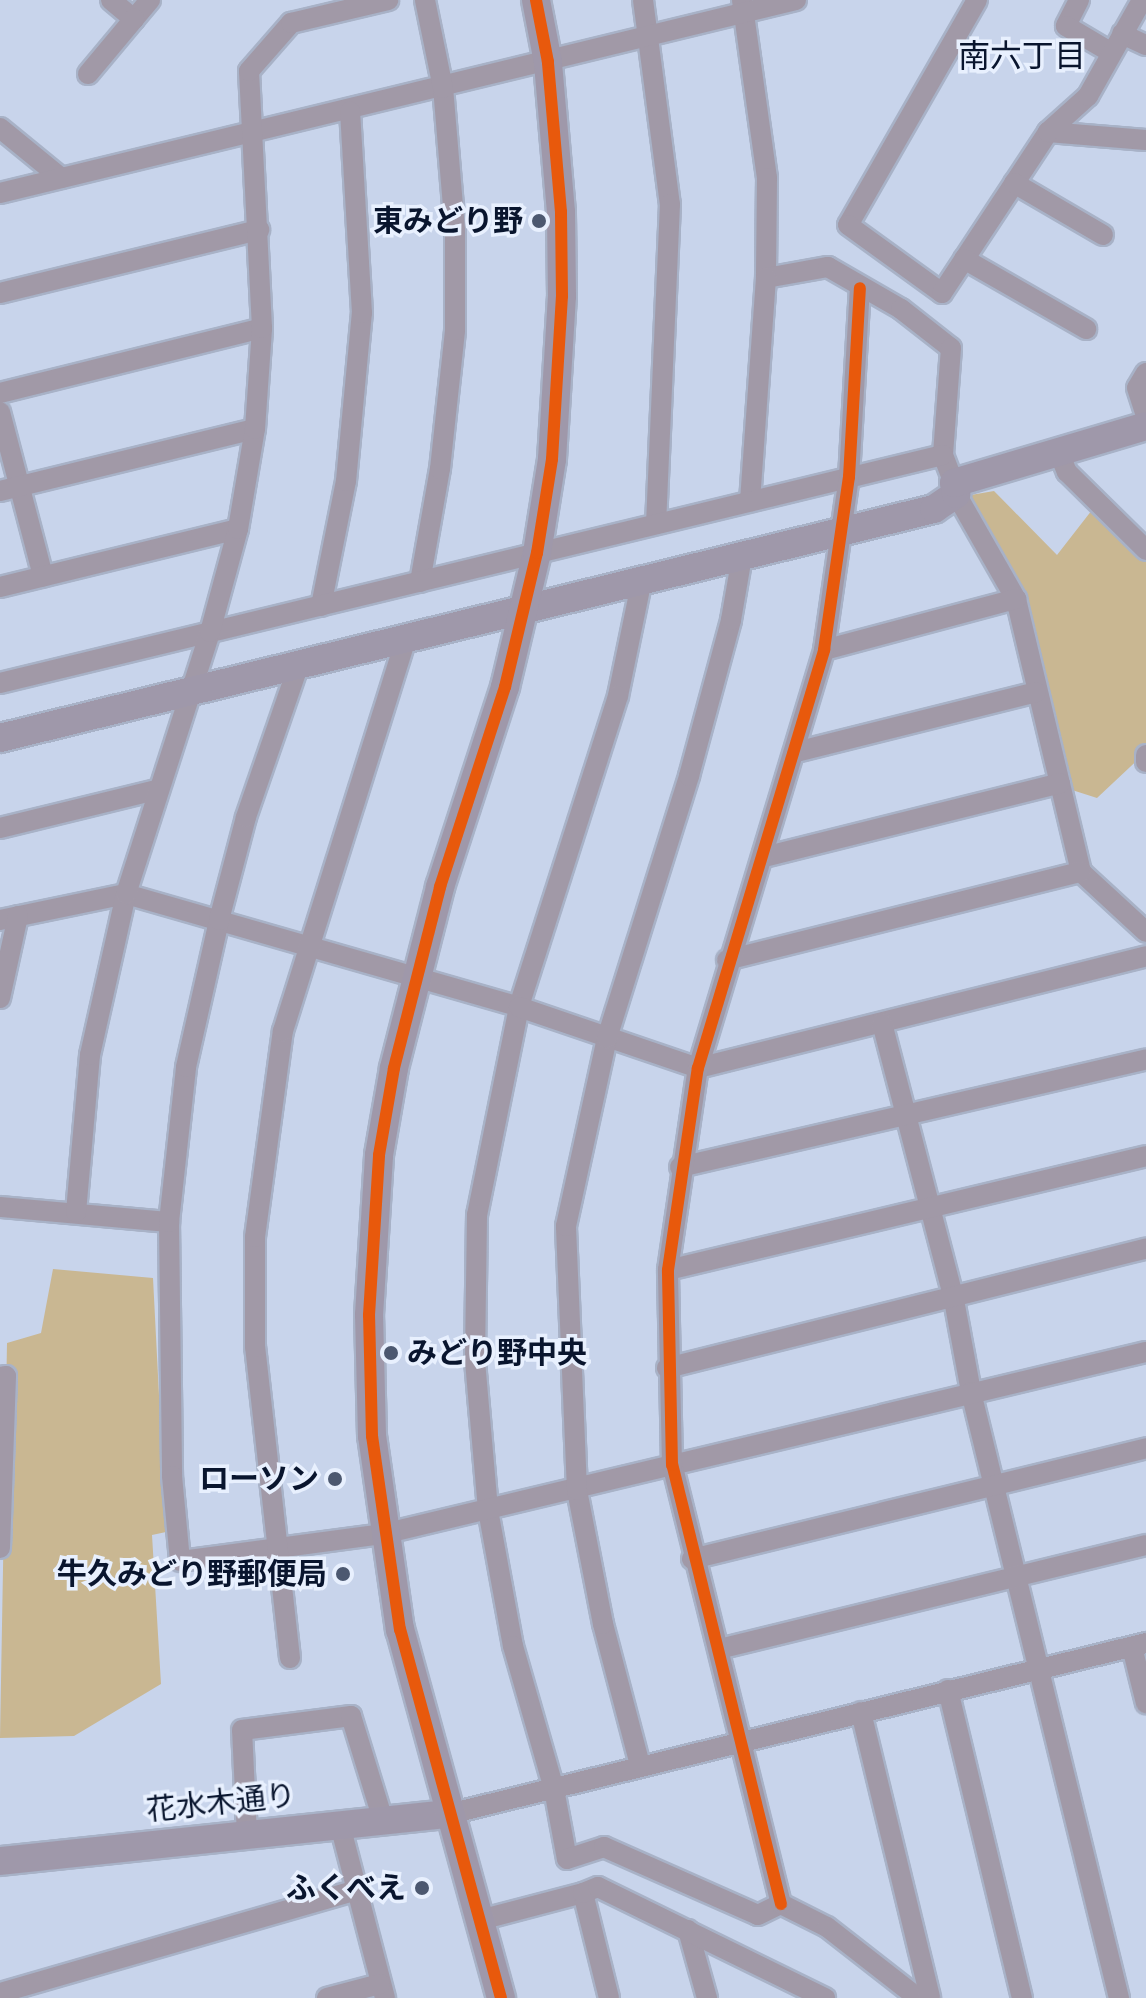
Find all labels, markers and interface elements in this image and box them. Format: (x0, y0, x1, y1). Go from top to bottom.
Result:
district label: 南六丁目 (958, 37, 1086, 75)
place label: 東みどり野 (373, 203, 523, 239)
marker: 東みどり野 (530, 212, 548, 230)
place label: みどり野中央 (407, 1335, 587, 1371)
marker: みどり野中央 (382, 1344, 400, 1362)
place label: ローソン (199, 1461, 319, 1497)
marker: ローソン (326, 1470, 344, 1488)
place label: 牛久みどり野郵便局 (57, 1556, 327, 1592)
marker: 牛久みどり野郵便局 (334, 1565, 352, 1583)
street label: 花水木通り (145, 1777, 297, 1829)
place label: ふくべえ (286, 1870, 406, 1906)
marker: ふくべえ (413, 1879, 431, 1897)

